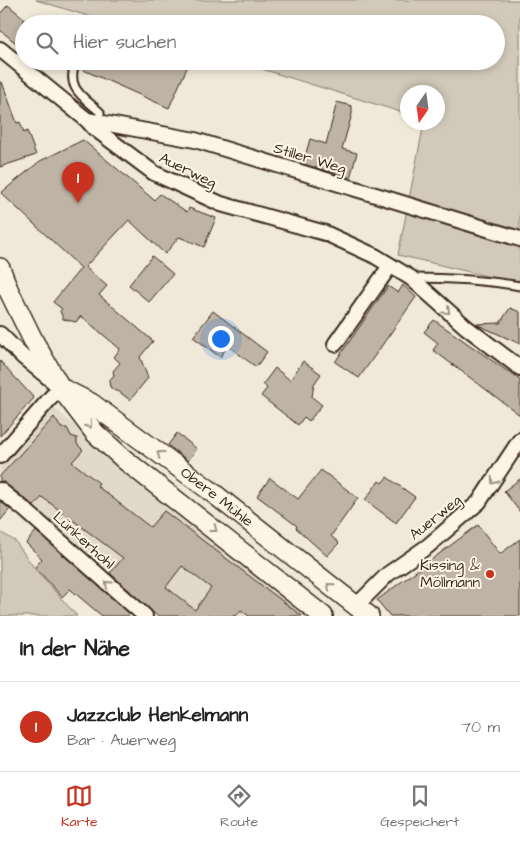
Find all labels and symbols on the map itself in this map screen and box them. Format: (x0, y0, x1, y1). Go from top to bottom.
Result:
north arrow (400, 85, 445, 130)
street label: Stiller Weg (271, 137, 349, 181)
street label: Auerweg (155, 148, 220, 194)
pin: 1 (62, 162, 94, 203)
one-way arrow (442, 305, 451, 314)
your location (208, 326, 234, 352)
one-way arrow (84, 419, 92, 428)
one-way arrow (157, 452, 166, 460)
street label: Obere Mühle (176, 462, 258, 532)
one-way arrow (491, 475, 500, 485)
street label: Auerweg (405, 490, 467, 546)
street label: Lünkerhohl (48, 507, 119, 574)
one-way arrow (208, 524, 217, 532)
place label: Kissing & Möllmann (420, 555, 480, 593)
marker: Kissing & Möllmann (484, 568, 496, 580)
one-way arrow (105, 580, 114, 589)
one-way arrow (327, 582, 336, 591)

